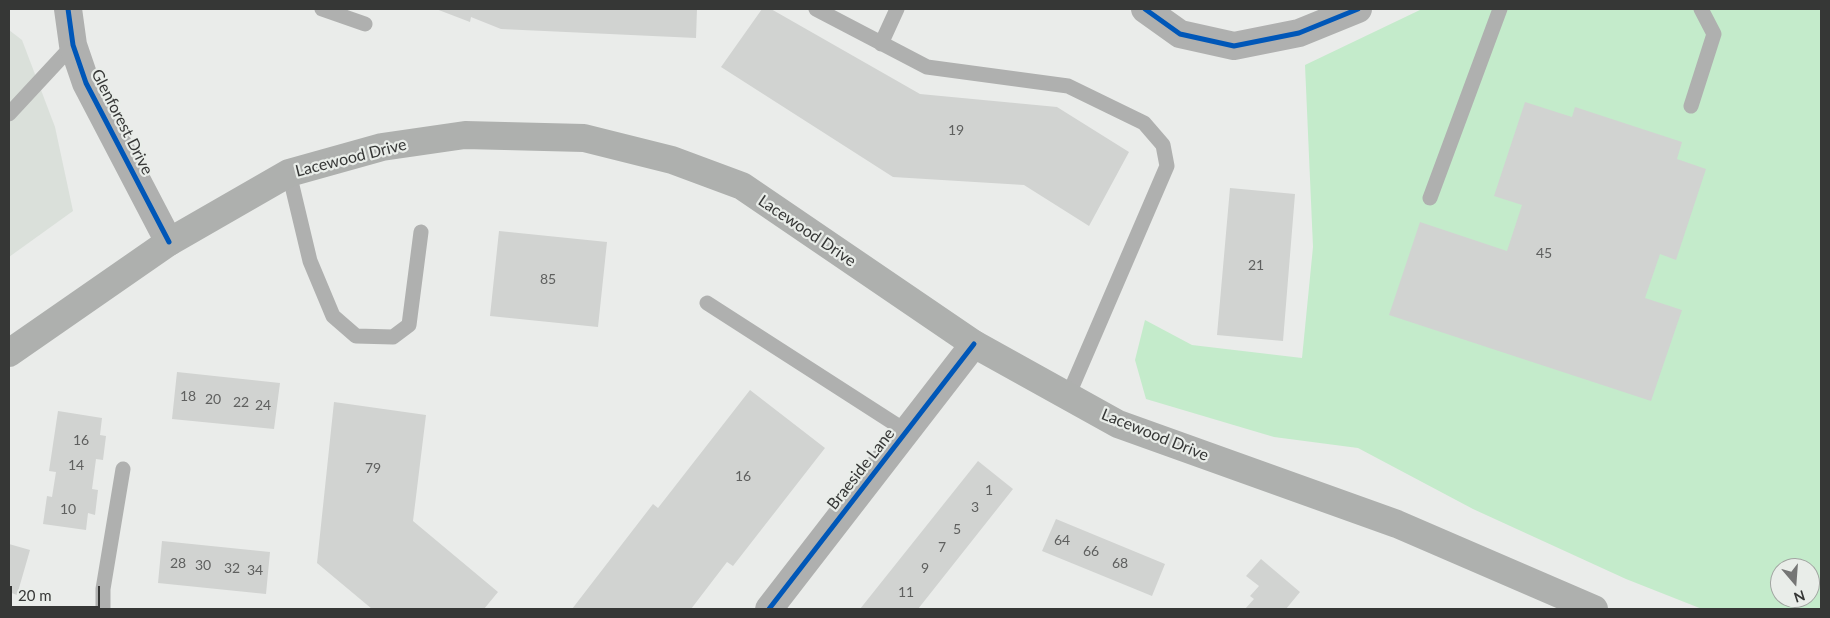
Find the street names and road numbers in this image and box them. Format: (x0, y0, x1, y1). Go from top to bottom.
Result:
street label: Glenforest Drive (87, 66, 157, 178)
street label: Lacewood Drive (293, 135, 409, 181)
street label: Lacewood Drive (754, 191, 860, 271)
street label: Lacewood Drive (1099, 405, 1211, 465)
street label: Braeside Lane (823, 424, 899, 514)

